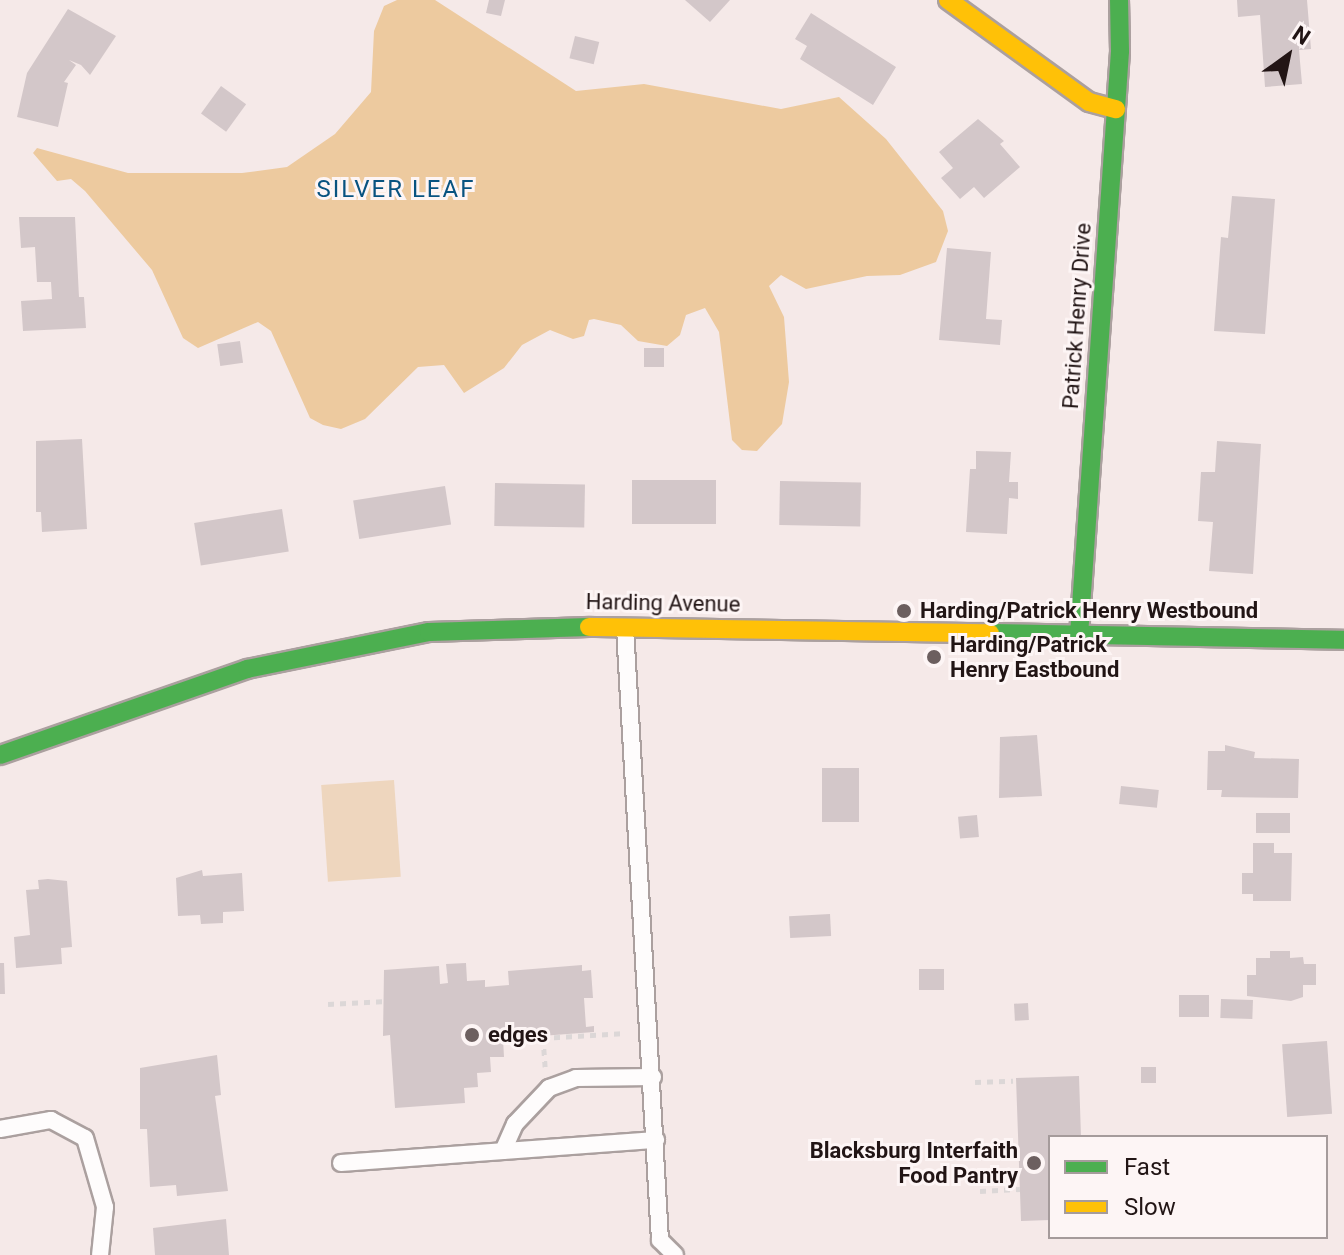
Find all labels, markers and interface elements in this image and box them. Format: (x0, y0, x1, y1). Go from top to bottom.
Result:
north arrow (1248, 16, 1328, 96)
text: N (1288, 21, 1315, 50)
district label: SILVER LEAF (317, 176, 475, 204)
street label: Patrick Henry Drive (1057, 222, 1097, 410)
street label: Harding Avenue (585, 588, 741, 618)
place label: Harding/Patrick Henry Westbound (920, 598, 1258, 624)
marker: Harding/Patrick Henry Westbound (895, 602, 913, 620)
place label: Harding/Patrick Henry Eastbound (950, 631, 1119, 682)
marker: Harding/Patrick Henry Eastbound (925, 648, 943, 666)
place label: edges (488, 1022, 548, 1048)
marker: edges (463, 1026, 481, 1044)
legend (1048, 1135, 1328, 1239)
place label: Blacksburg Interfaith Food Pantry (810, 1137, 1018, 1188)
text: Fast (1124, 1153, 1170, 1181)
marker: Blacksburg Interfaith Food Pantry (1025, 1154, 1043, 1172)
text: Slow (1124, 1193, 1176, 1221)

